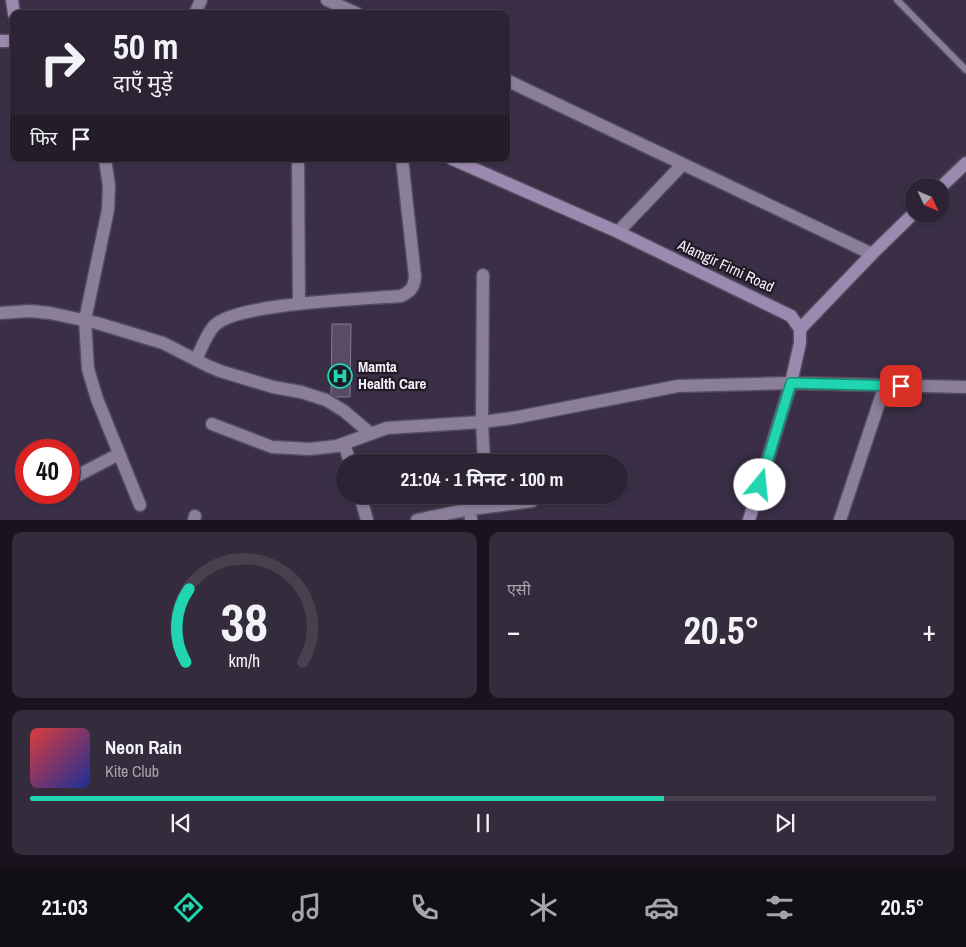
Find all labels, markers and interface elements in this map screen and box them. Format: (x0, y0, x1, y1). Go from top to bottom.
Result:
text: 50 m (113, 23, 178, 70)
icon: right (30, 30, 95, 95)
text: दाएँ मुड़ें (113, 68, 173, 98)
text: फिर (30, 125, 57, 151)
icon: arrive (67, 125, 95, 153)
north arrow (905, 178, 950, 222)
map controls (905, 178, 950, 223)
street label: Alamgir Firni Road (674, 234, 778, 297)
place label: Mamta Health Care (358, 356, 427, 394)
hospital icon: Mamta Health Care (327, 363, 353, 389)
pin (880, 365, 922, 407)
icon: arrive (887, 372, 915, 400)
speed limit sign: 40 (15, 439, 80, 504)
position arrow (733, 458, 785, 510)
text: 21:04 · 1 मिनट · 100 m (401, 466, 563, 492)
text: एसी (507, 578, 531, 600)
text: 38 (221, 587, 268, 657)
text: 20.5° (684, 605, 759, 656)
text: − (507, 612, 520, 650)
text: + (923, 612, 936, 650)
text: km/h (229, 649, 260, 673)
text: Neon Rain (105, 734, 182, 760)
text: Kite Club (105, 760, 159, 782)
icon: previous (167, 809, 195, 837)
icon: pause (469, 809, 497, 837)
icon: next (771, 809, 799, 837)
icon: directions (171, 890, 206, 925)
icon: music (289, 890, 324, 925)
icon: phone (407, 890, 442, 925)
icon: climate (526, 890, 561, 925)
icon: car (644, 890, 679, 925)
icon: filters (762, 890, 797, 925)
text: 21:03 (42, 892, 88, 922)
text: 20.5° (880, 892, 924, 922)

